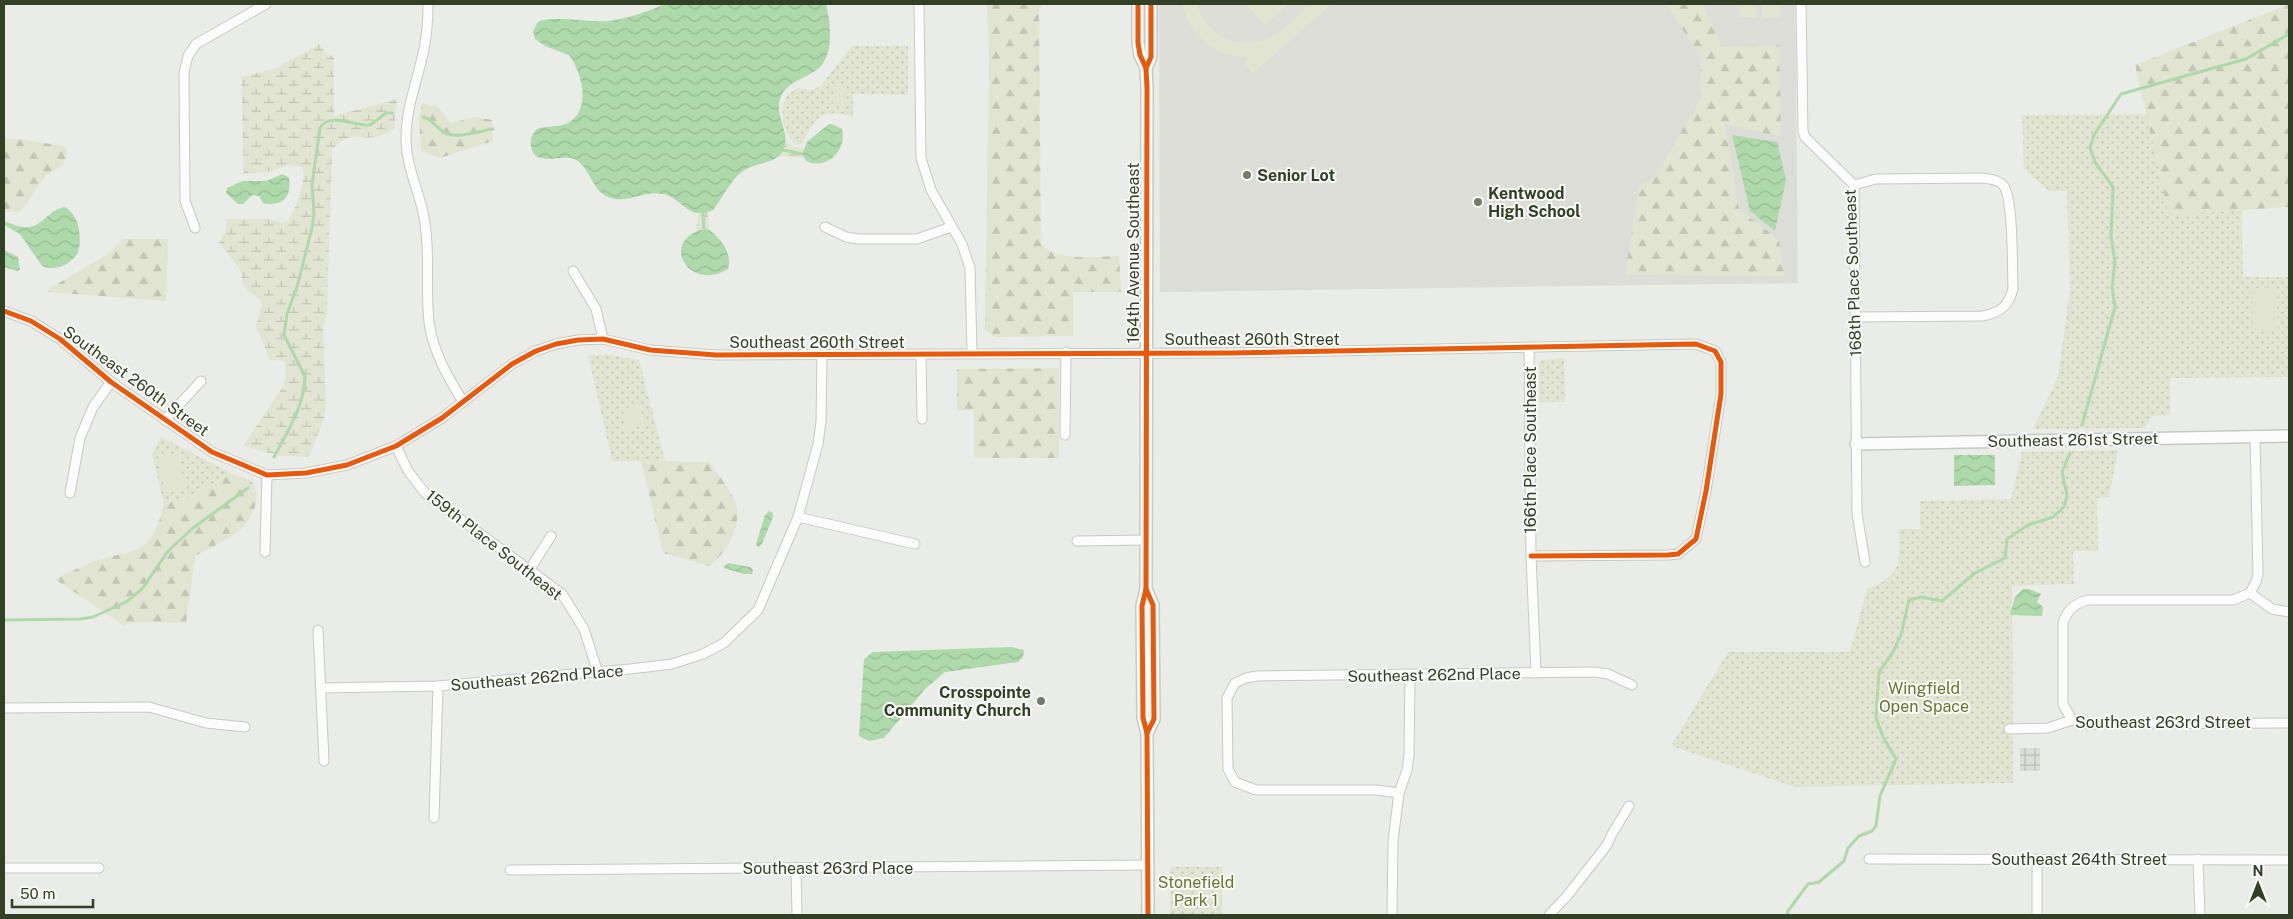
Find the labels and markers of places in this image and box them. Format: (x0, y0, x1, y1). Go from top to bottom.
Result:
place label: Senior Lot (1257, 166, 1335, 185)
marker: Senior Lot (1241, 169, 1253, 181)
place label: Kentwood High School (1488, 184, 1581, 221)
marker: Kentwood High School (1472, 196, 1484, 208)
place label: Crosspointe Community Church (884, 683, 1031, 720)
marker: Crosspointe Community Church (1035, 695, 1047, 707)

